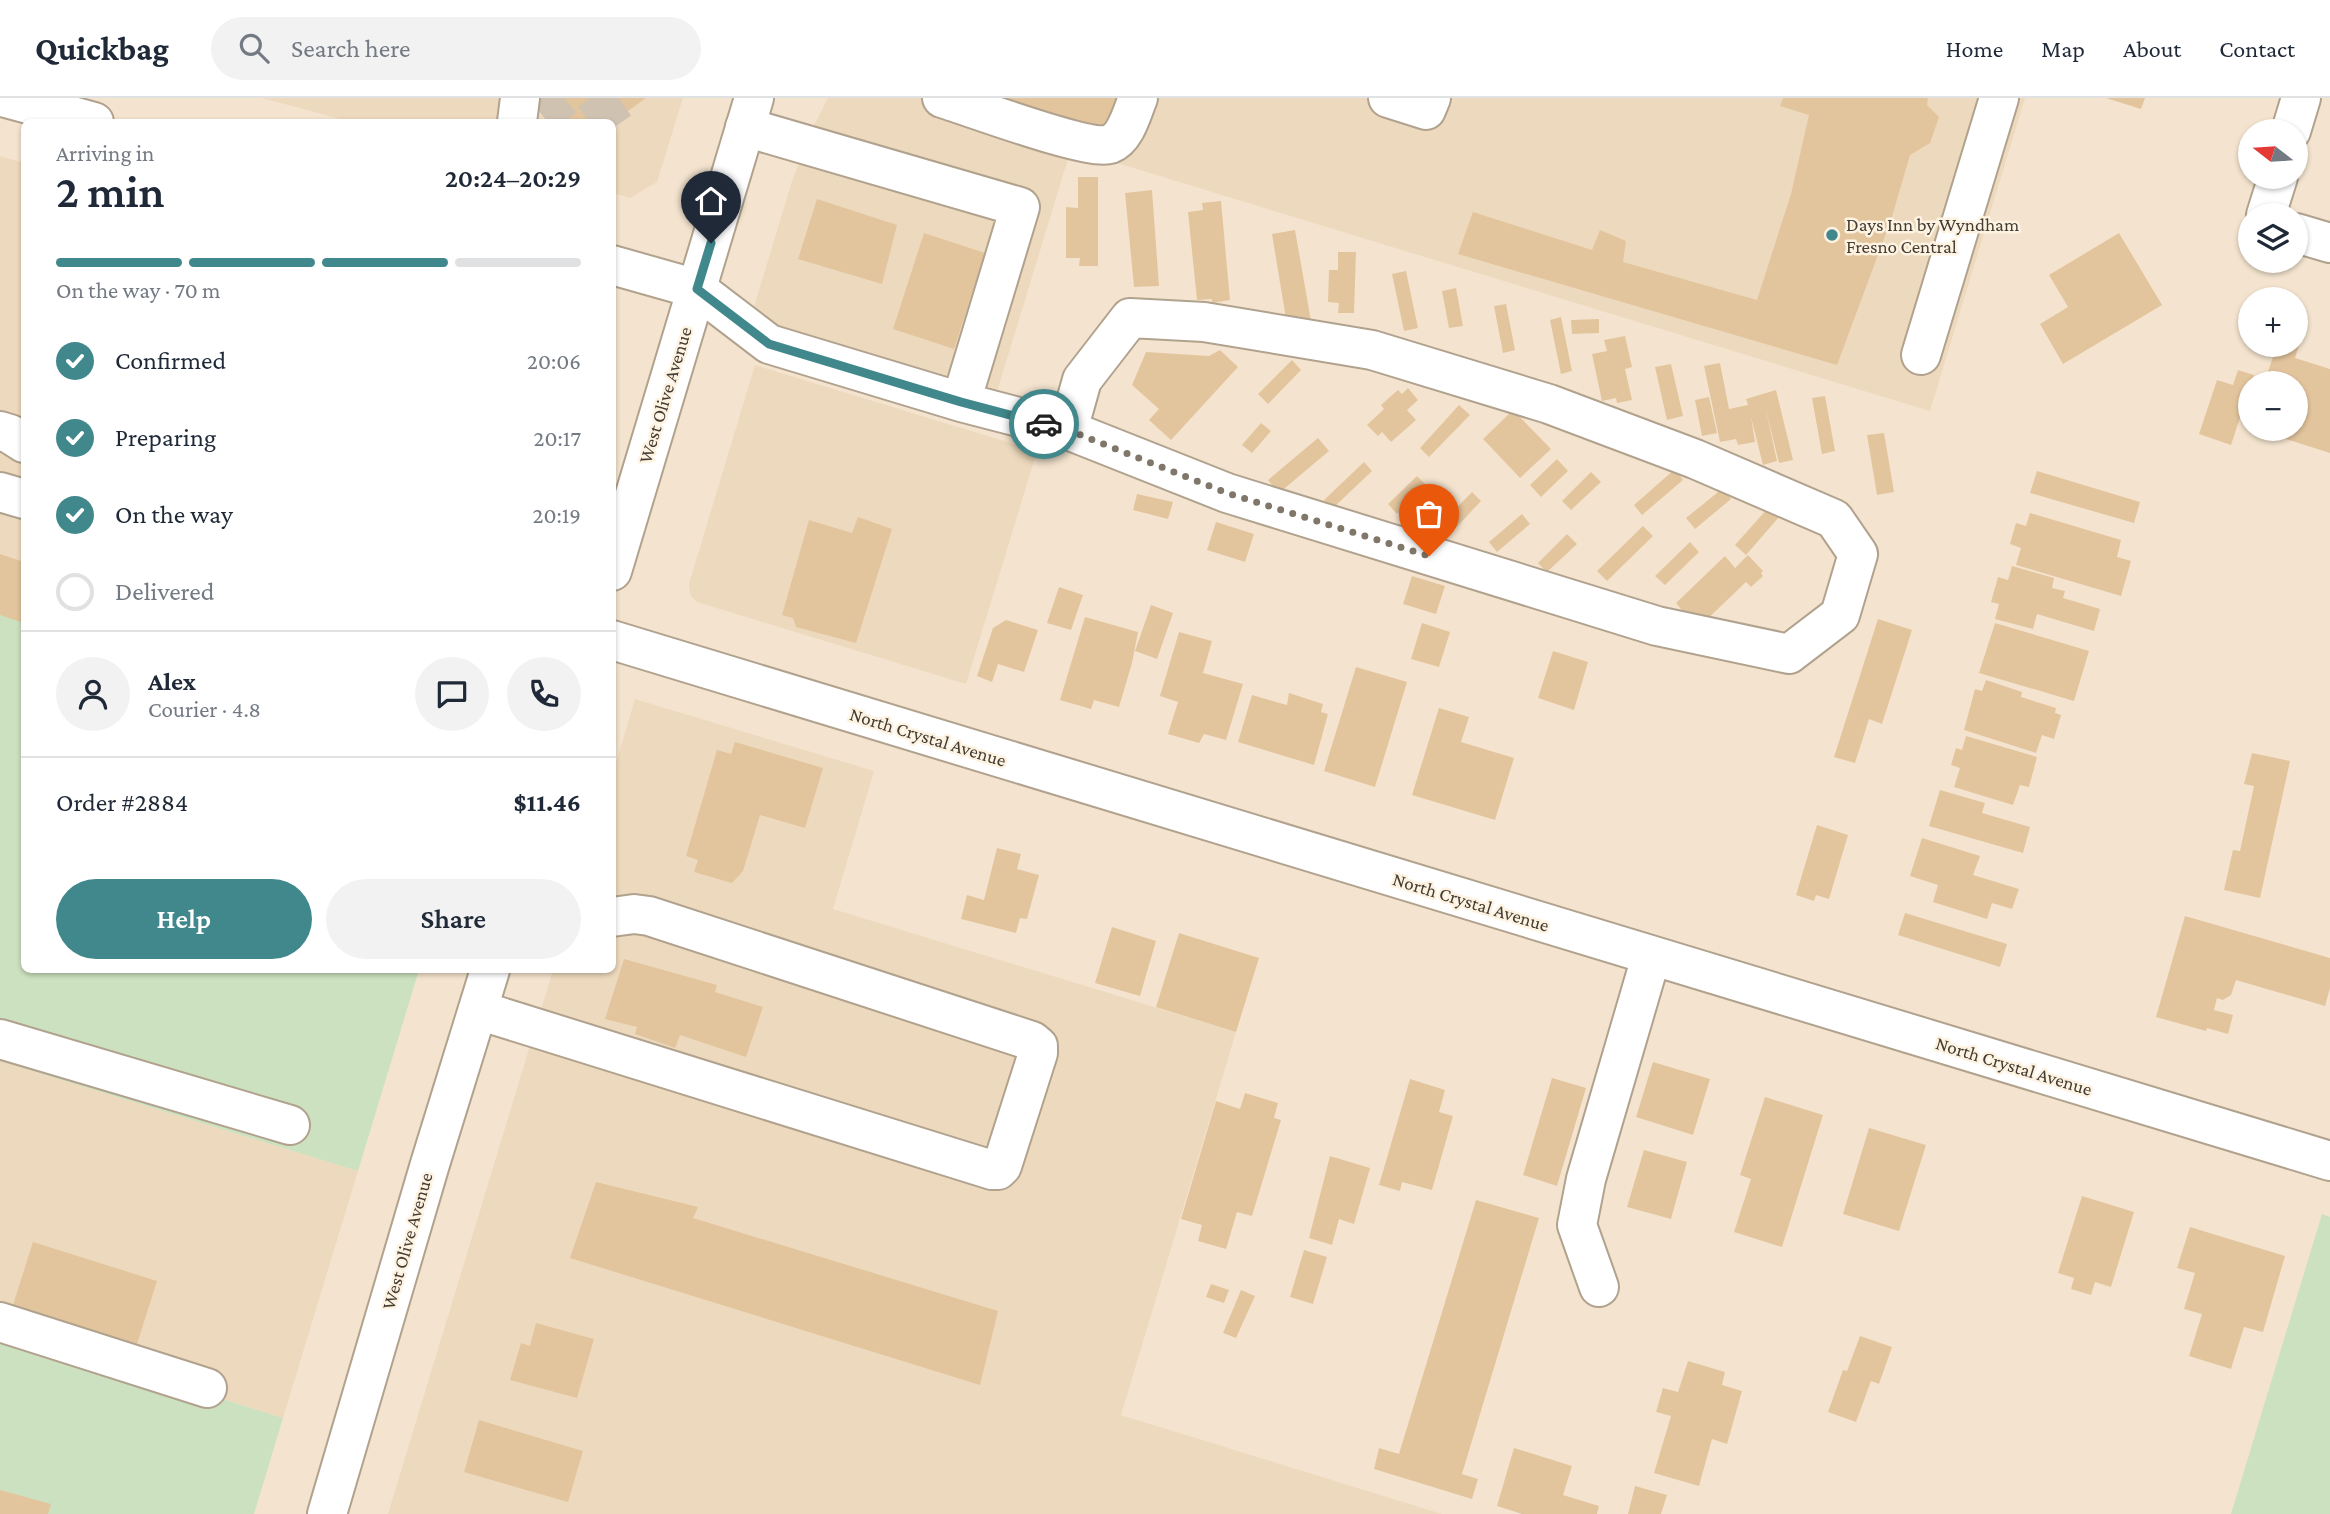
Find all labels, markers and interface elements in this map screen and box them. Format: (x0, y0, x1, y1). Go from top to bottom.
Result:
search box (211, 17, 701, 80)
icon: search (235, 29, 273, 67)
text: Quickbag (35, 30, 169, 67)
text: Search here (291, 34, 410, 63)
text: Home (1946, 35, 2003, 62)
text: Map (2041, 35, 2085, 62)
text: About (2123, 35, 2181, 62)
text: Contact (2219, 35, 2295, 62)
north arrow (2238, 119, 2308, 189)
map controls (2238, 119, 2308, 441)
text: Arriving in (56, 140, 154, 166)
text: 20:24–20:29 (445, 164, 581, 193)
text: 2 min (56, 166, 164, 217)
pin (681, 171, 741, 243)
icon: home (692, 182, 730, 220)
button: layers (2238, 203, 2308, 273)
place label: Days Inn by Wyndham Fresno Central (1846, 214, 2019, 257)
marker: Days Inn by Wyndham Fresno Central (1824, 227, 1840, 243)
text: On the way · 70 m (56, 277, 221, 303)
button: + (2238, 287, 2308, 357)
street label: West Olive Avenue (634, 324, 696, 466)
icon: check (56, 342, 94, 380)
text: Confirmed (115, 346, 226, 375)
text: 20:06 (527, 348, 581, 374)
button: − (2238, 371, 2308, 441)
courier (1009, 389, 1079, 459)
icon: car (1025, 405, 1063, 443)
icon: check (56, 419, 94, 457)
text: Preparing (115, 423, 216, 452)
text: 20:17 (534, 425, 581, 451)
pin (1399, 484, 1459, 556)
icon: bag (1410, 495, 1448, 533)
icon: check (56, 496, 94, 534)
text: On the way (115, 500, 233, 529)
text: 20:19 (532, 502, 581, 528)
text: Delivered (115, 577, 214, 606)
button: person (56, 657, 130, 731)
button: chat (415, 657, 489, 731)
button: phone (507, 657, 581, 731)
text: Alex (148, 667, 196, 696)
text: Courier · 4.8 (148, 696, 261, 722)
street label: North Crystal Avenue (847, 703, 1009, 771)
text: Order #2884 (56, 788, 188, 817)
text: $11.46 (514, 788, 581, 817)
street label: North Crystal Avenue (1390, 868, 1552, 936)
button: Help (56, 879, 312, 959)
button: Share (326, 879, 581, 959)
street label: North Crystal Avenue (1933, 1032, 2095, 1100)
street label: West Olive Avenue (377, 1170, 437, 1312)

